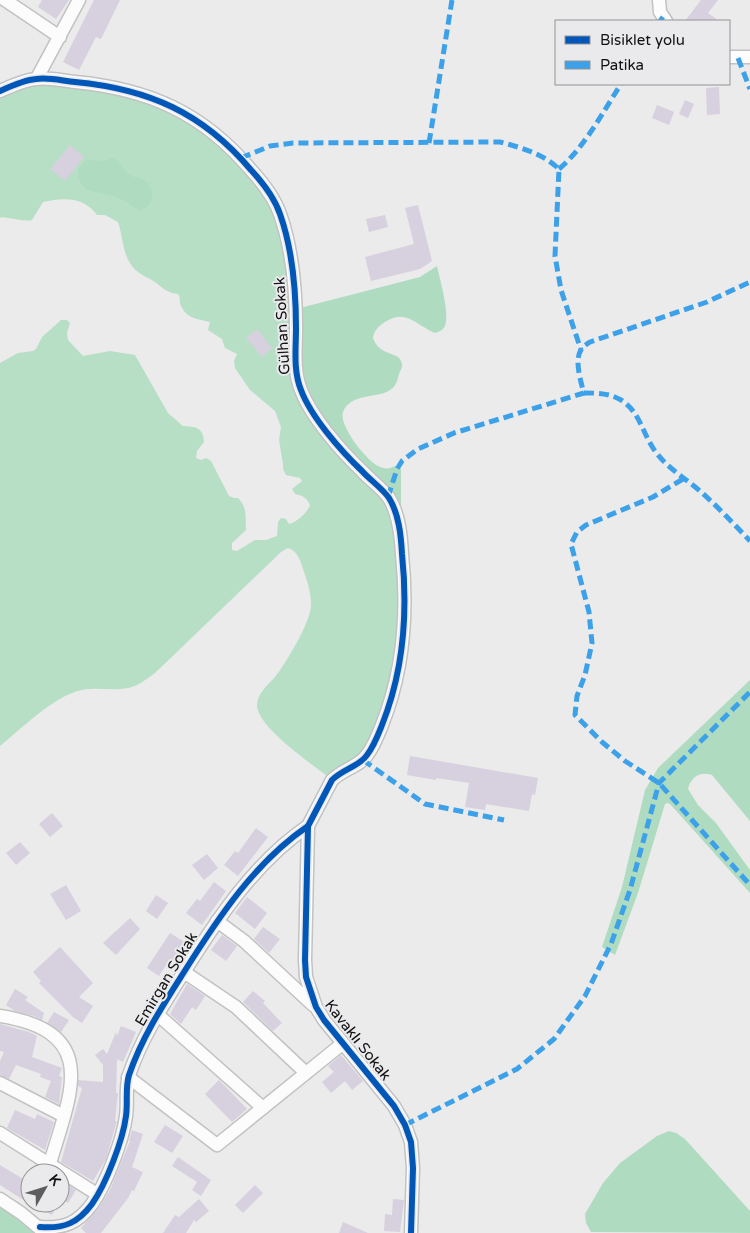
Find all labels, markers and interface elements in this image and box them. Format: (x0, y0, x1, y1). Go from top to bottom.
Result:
legend (555, 20, 730, 85)
text: Bisiklet yolu (600, 31, 685, 49)
text: Patika (600, 56, 644, 74)
street label: Gülhan Sokak (270, 277, 294, 375)
street label: Emirgan Sokak (131, 929, 201, 1029)
street label: Kavaklı Sokak (321, 996, 395, 1084)
north arrow (20, 1163, 70, 1213)
text: K (45, 1171, 65, 1190)

